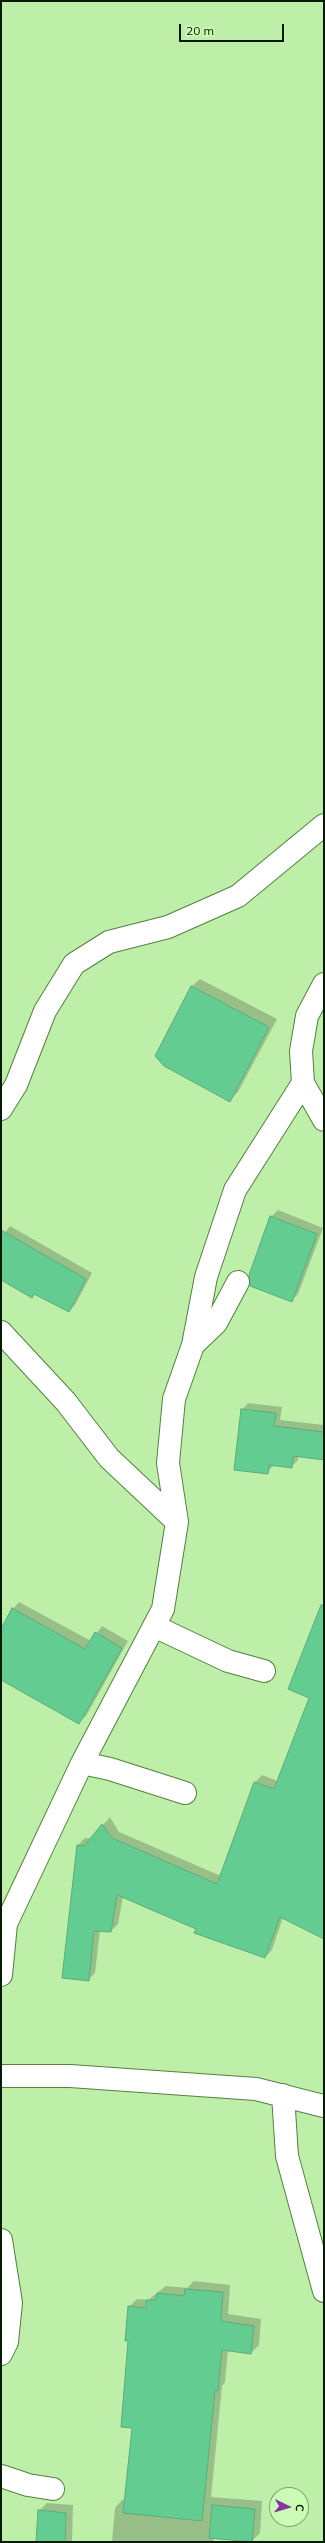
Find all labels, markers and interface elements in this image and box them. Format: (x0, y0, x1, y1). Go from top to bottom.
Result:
scale bar (181, 16, 286, 42)
text: 20 m (186, 23, 214, 38)
north arrow (269, 2487, 309, 2527)
text: С (293, 2504, 307, 2512)

